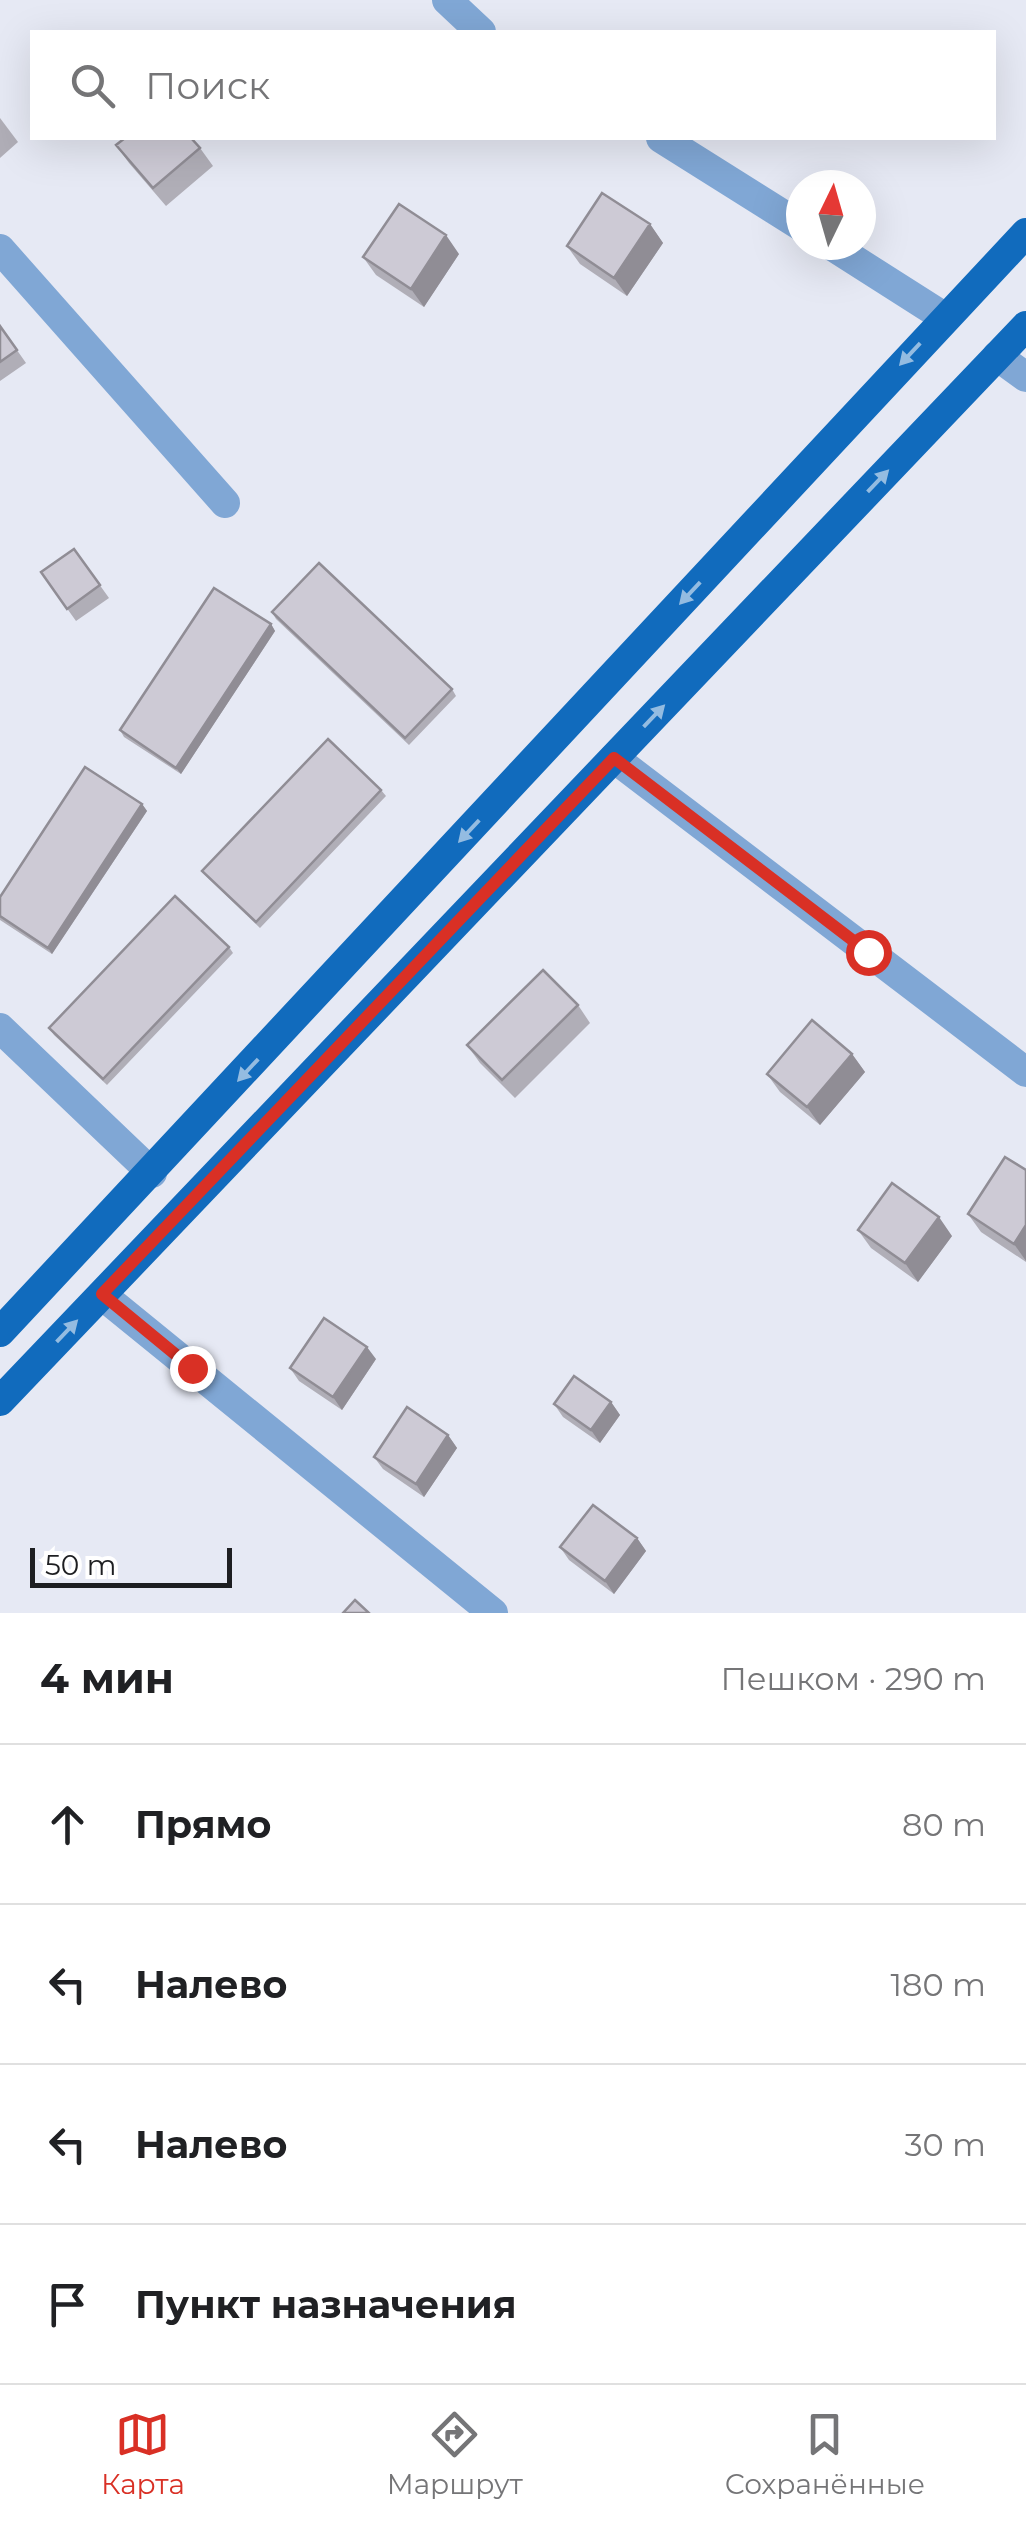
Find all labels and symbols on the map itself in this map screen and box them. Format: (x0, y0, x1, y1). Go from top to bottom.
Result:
north arrow (786, 170, 876, 260)
one-way arrow (899, 342, 922, 366)
one-way arrow (866, 469, 889, 493)
one-way arrow (679, 581, 702, 605)
one-way arrow (642, 704, 665, 728)
one-way arrow (458, 819, 481, 843)
route start (846, 930, 892, 976)
one-way arrow (237, 1057, 260, 1081)
one-way arrow (55, 1319, 78, 1343)
route end (170, 1346, 216, 1392)
scale bar (30, 1543, 232, 1588)

